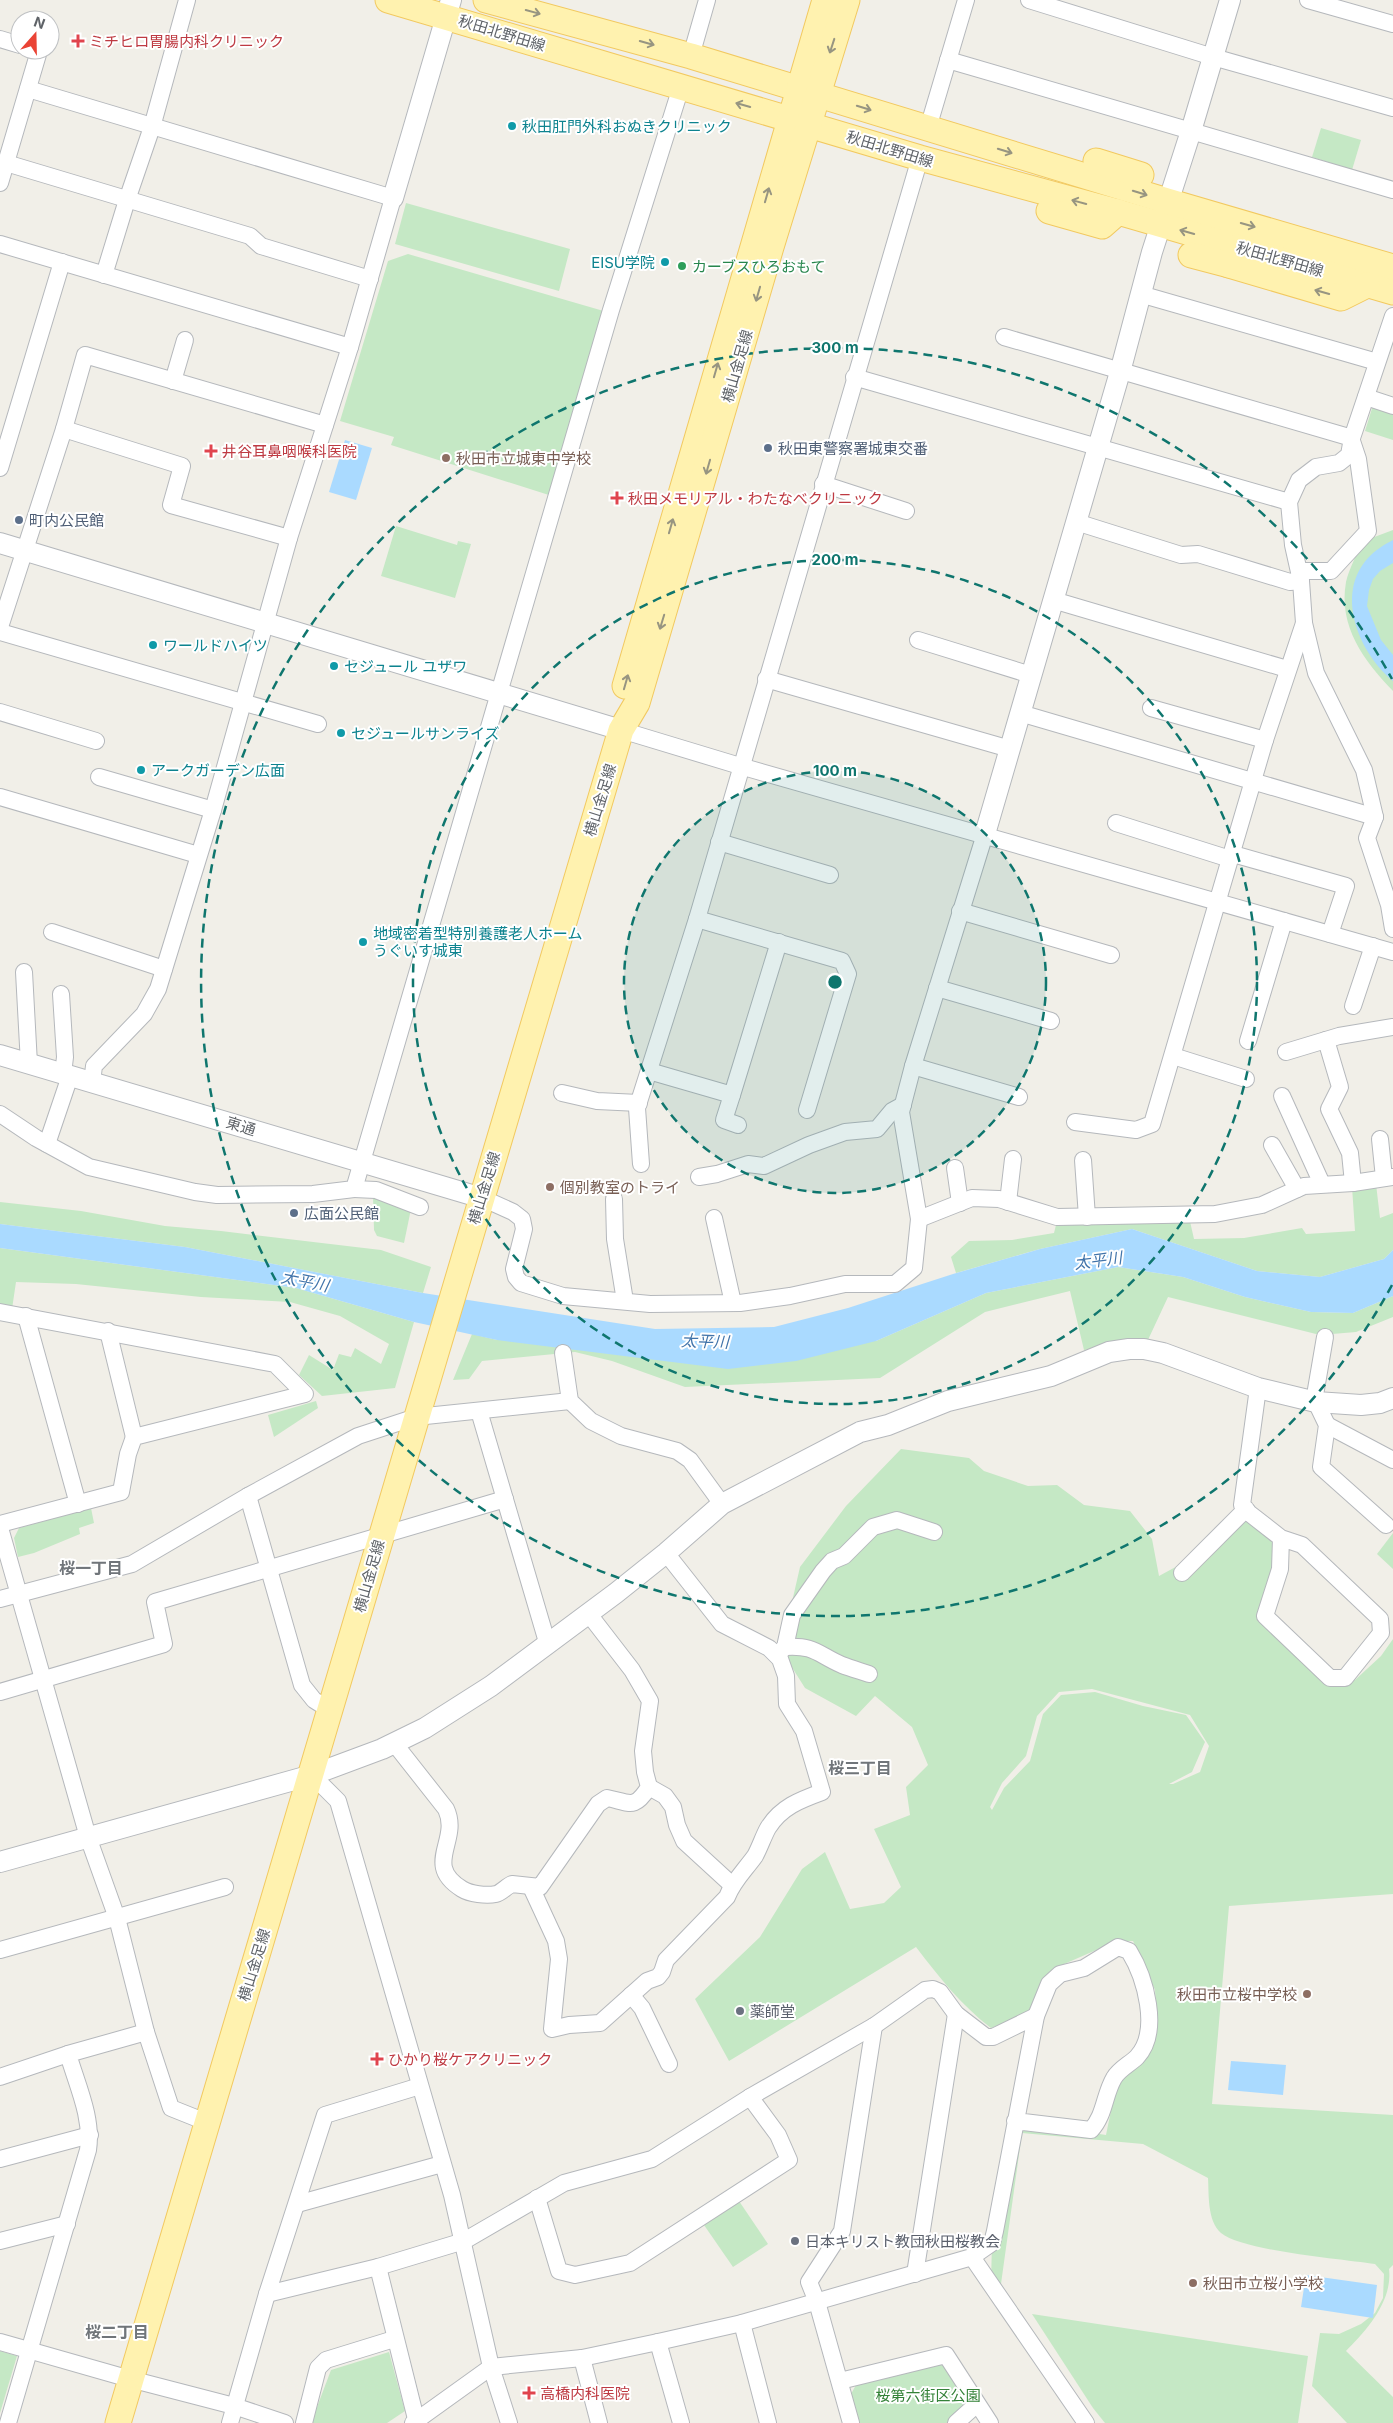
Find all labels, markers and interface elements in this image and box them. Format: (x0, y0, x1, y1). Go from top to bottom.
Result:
one-way arrow (524, 8, 540, 18)
north arrow (10, 10, 60, 60)
street label: 秋田北野田線 (456, 11, 548, 55)
text: N (32, 13, 48, 32)
place label: ミチヒロ胃腸内科クリニック (89, 32, 284, 51)
marker: ミチヒロ胃腸内科クリニック (71, 34, 85, 48)
one-way arrow (827, 38, 836, 54)
one-way arrow (639, 39, 655, 49)
one-way arrow (735, 99, 751, 109)
one-way arrow (855, 103, 871, 113)
place label: 秋田肛門外科おぬきクリニック (522, 117, 732, 136)
marker: 秋田肛門外科おぬきクリニック (506, 120, 518, 132)
street label: 秋田北野田線 (844, 127, 936, 171)
one-way arrow (996, 147, 1012, 157)
one-way arrow (763, 188, 772, 204)
one-way arrow (1132, 189, 1148, 199)
one-way arrow (1072, 196, 1088, 206)
one-way arrow (1239, 220, 1255, 230)
one-way arrow (1180, 227, 1196, 237)
street label: 秋田北野田線 (1234, 237, 1326, 281)
place label: EISU学院 (591, 253, 655, 272)
marker: EISU学院 (659, 256, 671, 268)
place label: カーブスひろおもて (692, 257, 826, 276)
marker: カーブスひろおもて (676, 260, 688, 272)
one-way arrow (752, 285, 762, 301)
one-way arrow (1315, 287, 1331, 297)
street label: 横山金足線 (718, 327, 756, 405)
text: 300 m (811, 338, 859, 357)
one-way arrow (711, 362, 721, 378)
place label: 秋田東警察署城東交番 (778, 439, 928, 458)
place label: 井谷耳鼻咽喉科医院 (222, 442, 357, 461)
marker: 秋田東警察署城東交番 (762, 442, 774, 454)
marker: 井谷耳鼻咽喉科医院 (204, 444, 218, 458)
place label: 秋田市立城東中学校 (456, 449, 591, 468)
marker: 秋田市立城東中学校 (440, 452, 452, 464)
one-way arrow (702, 458, 712, 474)
place label: 秋田メモリアル・わたなべクリニック (628, 489, 883, 508)
marker: 秋田メモリアル・わたなべクリニック (610, 491, 624, 505)
place label: 町内公民館 (29, 511, 104, 530)
marker: 町内公民館 (13, 514, 25, 526)
one-way arrow (666, 518, 676, 534)
text: 200 m (812, 550, 858, 569)
one-way arrow (656, 614, 666, 630)
place label: ワールドハイツ (163, 636, 268, 655)
marker: ワールドハイツ (147, 639, 159, 651)
place label: セジュール ユザワ (344, 657, 467, 676)
marker: セジュール ユザワ (328, 660, 340, 672)
one-way arrow (621, 674, 631, 690)
place label: セジュールサンライズ (351, 724, 500, 743)
marker: セジュールサンライズ (335, 727, 347, 739)
place label: アークガーデン広面 (151, 761, 285, 780)
street label: 横山金足線 (580, 761, 620, 839)
text: 100 m (813, 761, 857, 780)
marker: アークガーデン広面 (135, 764, 147, 776)
place label: 地域密着型特別養護老人ホーム うぐいす城東 (373, 924, 583, 960)
marker: 地域密着型特別養護老人ホーム うぐいす城東 (357, 936, 369, 948)
centre of rings (826, 973, 844, 991)
street label: 東通 (224, 1113, 258, 1139)
street label: 横山金足線 (464, 1149, 504, 1227)
place label: 個別教室のトライ (560, 1178, 680, 1197)
marker: 個別教室のトライ (544, 1181, 556, 1193)
place label: 広面公民館 (304, 1204, 379, 1223)
marker: 広面公民館 (288, 1207, 300, 1219)
water label: 太平川 (1073, 1247, 1125, 1273)
water label: 太平川 (280, 1267, 332, 1296)
water label: 太平川 (681, 1330, 731, 1352)
street label: 横山金足線 (350, 1537, 388, 1615)
district label: 桜一丁目 (59, 1558, 123, 1578)
district label: 桜三丁目 (828, 1758, 892, 1778)
street label: 横山金足線 (234, 1926, 274, 2004)
place label: 秋田市立桜中学校 (1177, 1985, 1297, 2004)
marker: 秋田市立桜中学校 (1301, 1988, 1313, 2000)
place label: 薬師堂 (750, 2002, 795, 2021)
marker: 薬師堂 (734, 2005, 746, 2017)
place label: ひかり桜ケアクリニック (388, 2050, 552, 2069)
marker: ひかり桜ケアクリニック (370, 2052, 384, 2066)
place label: 日本キリスト教団秋田桜教会 (805, 2232, 1000, 2251)
marker: 日本キリスト教団秋田桜教会 (789, 2235, 801, 2247)
place label: 秋田市立桜小学校 (1203, 2274, 1323, 2293)
marker: 秋田市立桜小学校 (1187, 2277, 1199, 2289)
district label: 桜二丁目 (85, 2322, 149, 2342)
place label: 高橋内科医院 (540, 2384, 630, 2403)
marker: 高橋内科医院 (522, 2386, 536, 2400)
park label: 桜第六街区公園 (875, 2386, 981, 2405)

